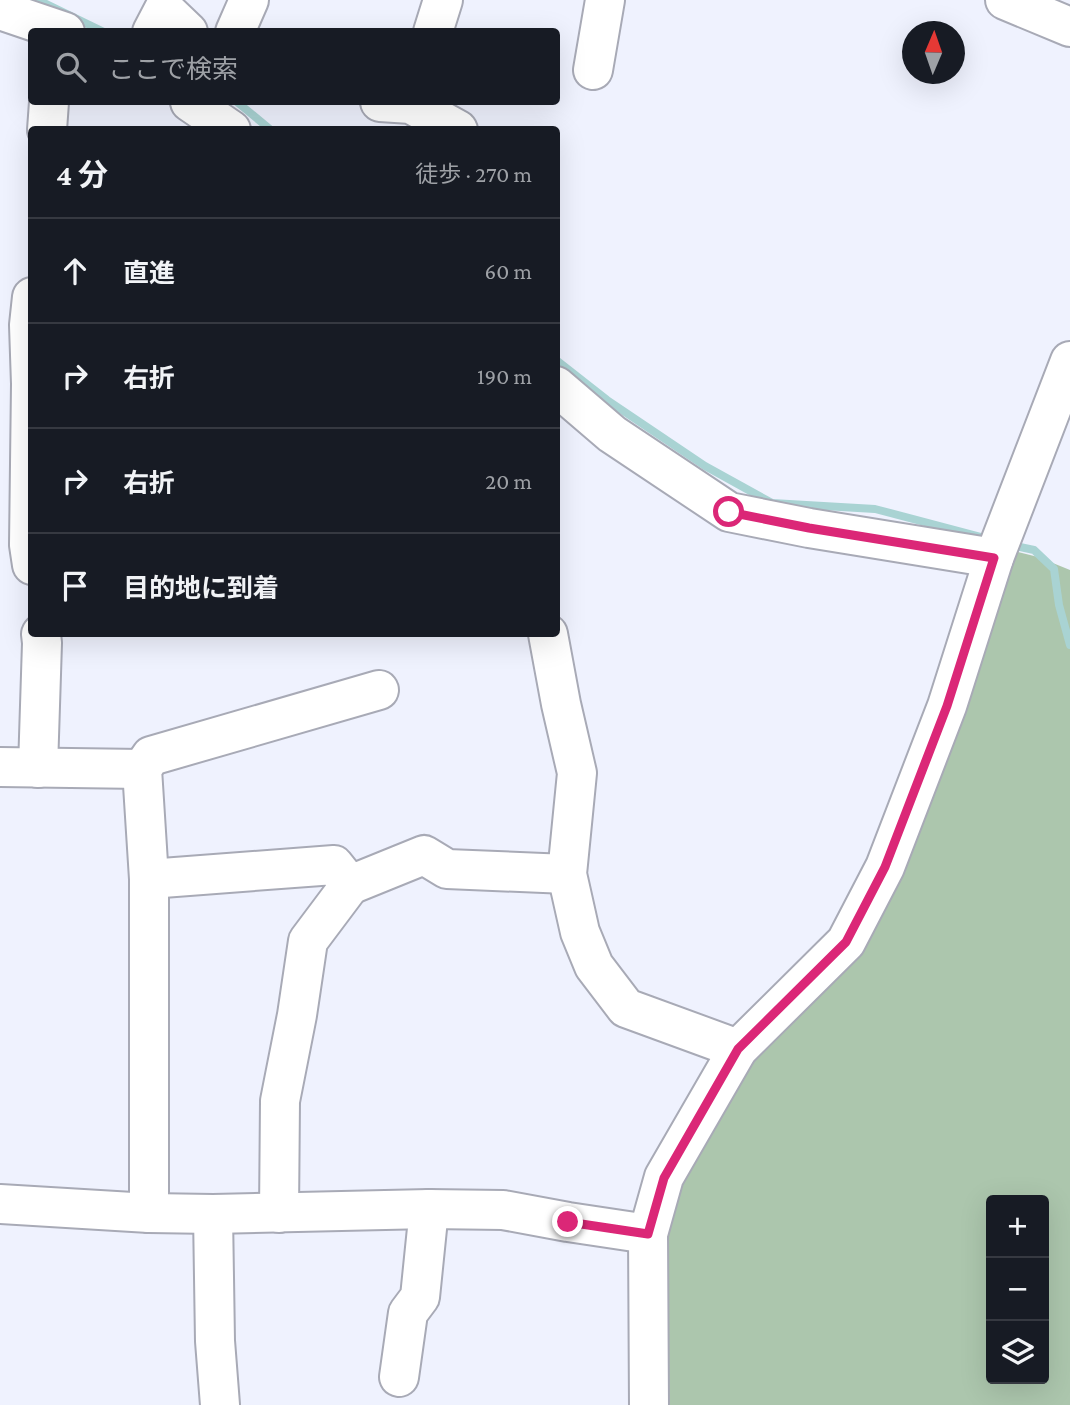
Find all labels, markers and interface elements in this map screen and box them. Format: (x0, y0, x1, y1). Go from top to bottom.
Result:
north arrow (902, 21, 965, 84)
search box (28, 28, 560, 105)
icon: search (52, 48, 90, 86)
text: ここで検索 (108, 55, 238, 84)
text: 4 分 (56, 158, 108, 191)
text: 徒歩 · 270 m (415, 161, 532, 187)
icon: ahead (56, 252, 94, 290)
text: 60 m (485, 258, 532, 284)
text: 直進 (123, 259, 175, 288)
icon: right (56, 357, 94, 395)
text: 190 m (477, 363, 532, 389)
text: 右折 (123, 364, 175, 393)
icon: right (56, 462, 94, 500)
text: 20 m (485, 468, 532, 494)
text: 右折 (123, 469, 175, 498)
route start (713, 496, 744, 527)
icon: arrive (56, 567, 94, 605)
text: 目的地に到着 (123, 574, 279, 603)
map controls (986, 1195, 1049, 1384)
button: + (986, 1195, 1049, 1258)
route end (552, 1206, 583, 1237)
button: − (986, 1258, 1049, 1321)
button: layers (986, 1321, 1049, 1384)

